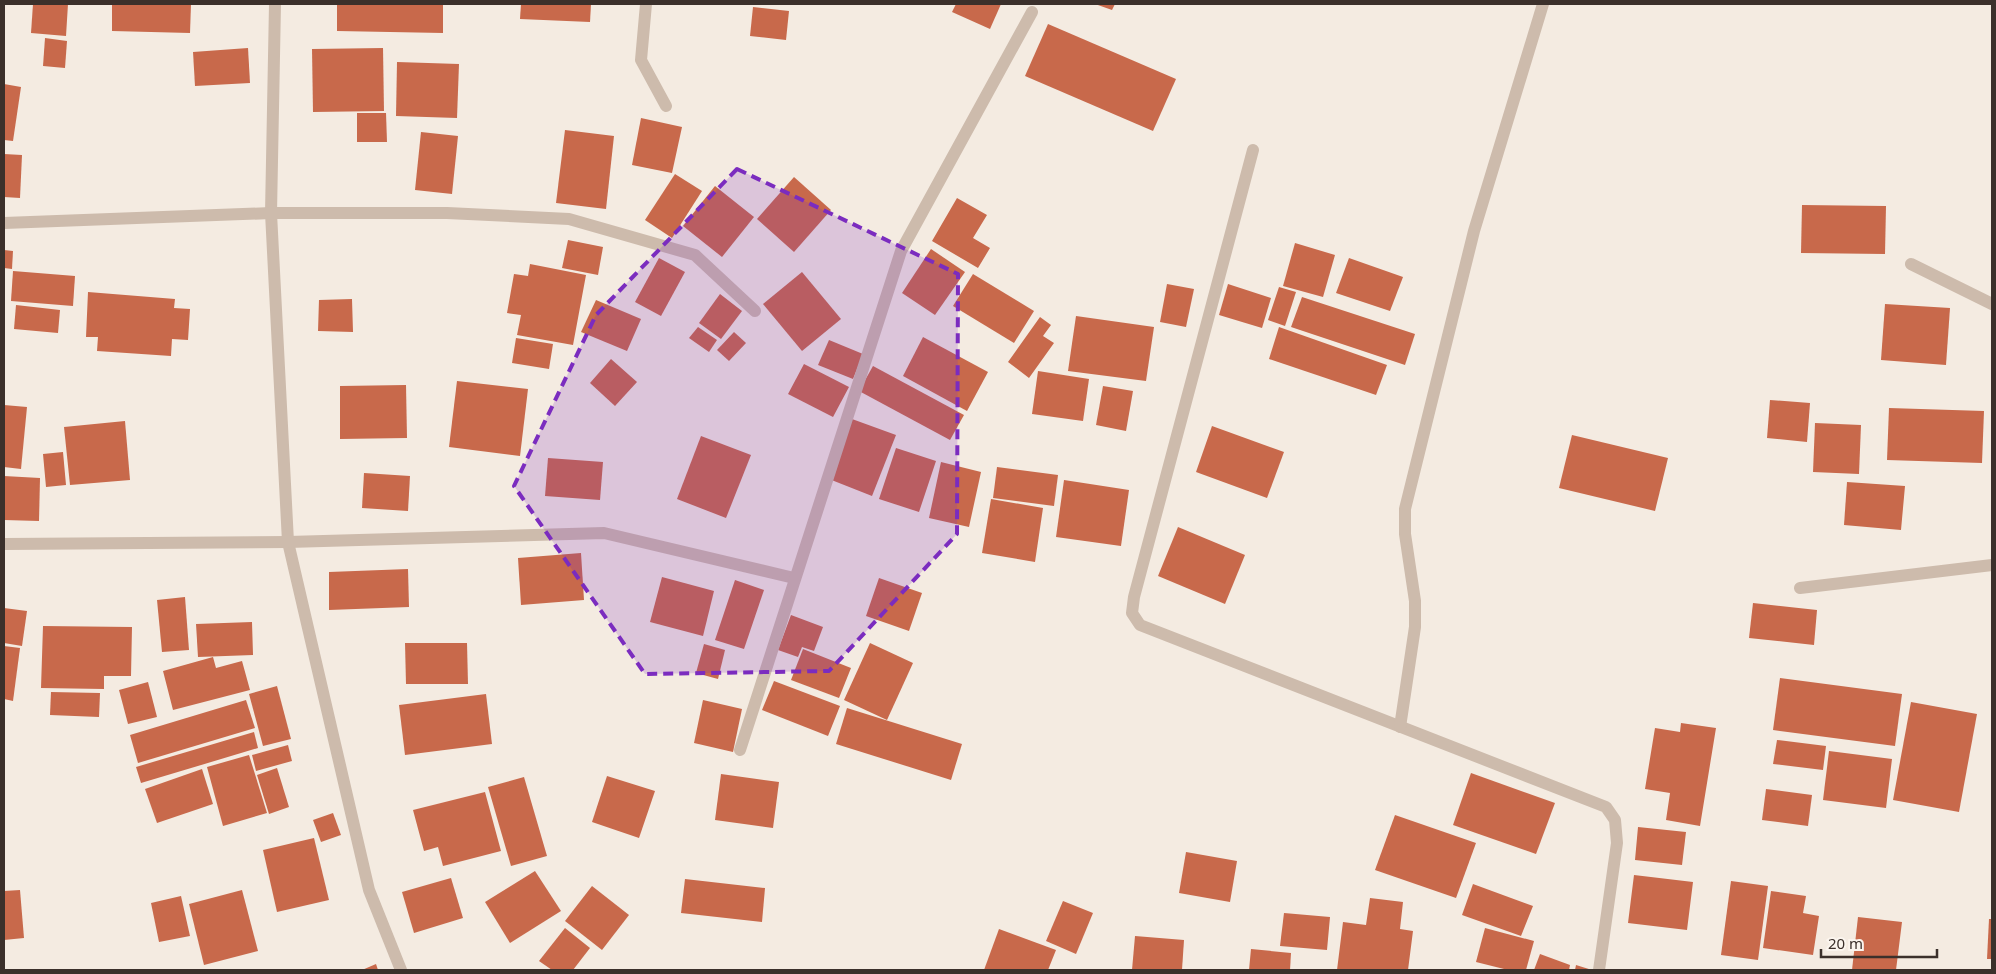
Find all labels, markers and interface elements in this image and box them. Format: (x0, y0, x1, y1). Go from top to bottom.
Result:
scale bar (1821, 926, 1937, 958)
text: 20 m (1828, 933, 1863, 953)

